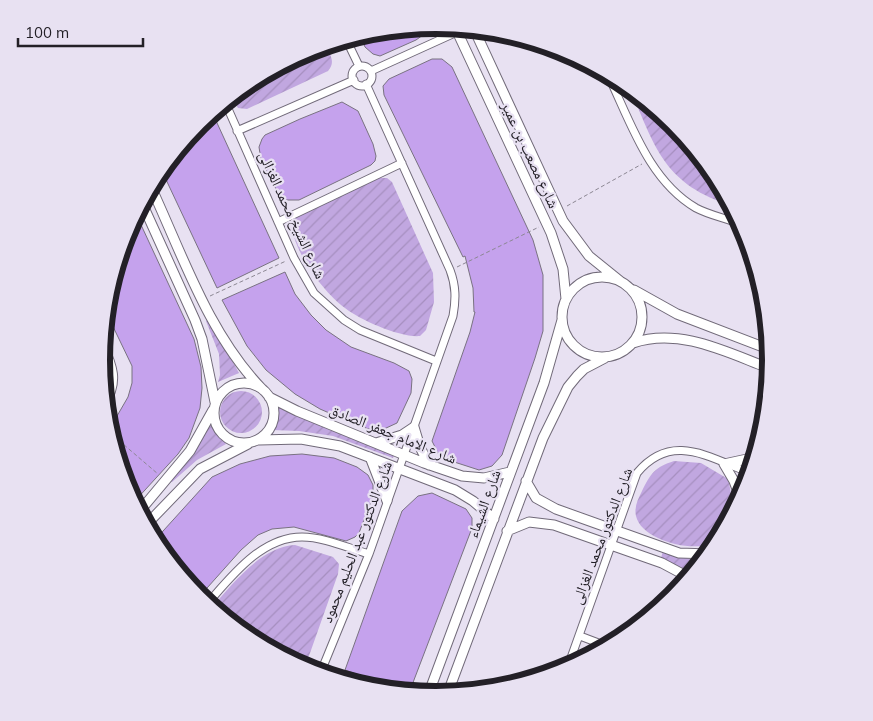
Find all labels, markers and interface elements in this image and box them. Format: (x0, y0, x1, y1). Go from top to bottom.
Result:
scale bar (18, 15, 142, 47)
text: 100 m (25, 23, 69, 42)
street label: شارع مصعب بن عمير (496, 98, 563, 212)
street label: شارع الشيخ محمد الغزالى (254, 148, 330, 282)
street label: شارع الامام جعفر الصادق (327, 399, 460, 469)
street label: شارع الدكتور عبد الحليم محمود (317, 458, 397, 626)
street label: شارع الدكتور محمد الغزالى (567, 465, 637, 607)
street label: شارع الشيماء (462, 467, 506, 541)

